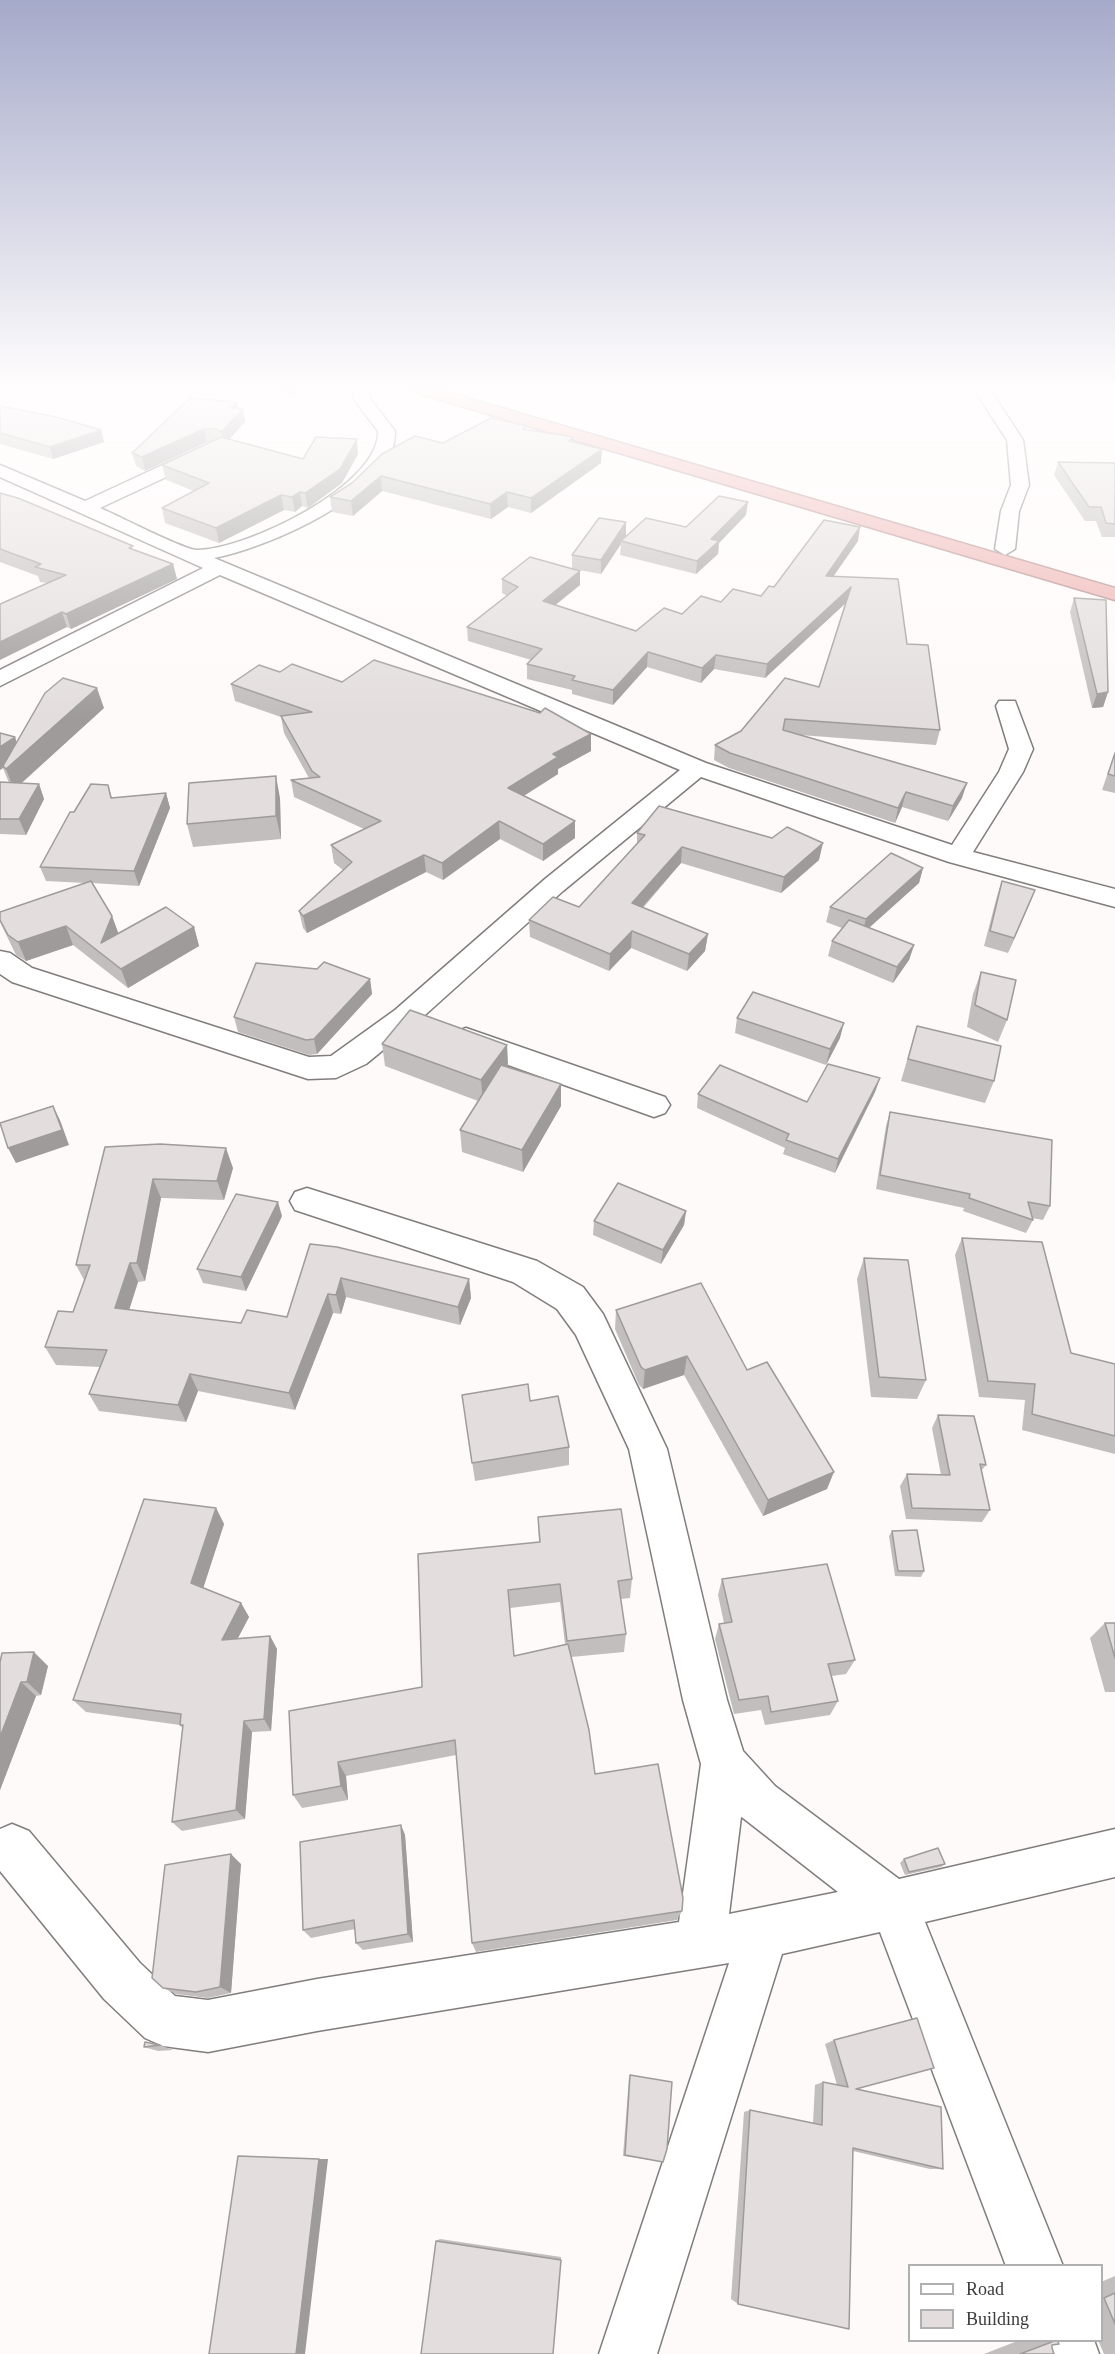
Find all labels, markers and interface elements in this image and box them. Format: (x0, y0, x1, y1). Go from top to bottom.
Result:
legend (908, 2264, 1103, 2342)
text: Road (966, 2279, 1004, 2299)
text: Building (966, 2309, 1029, 2329)

